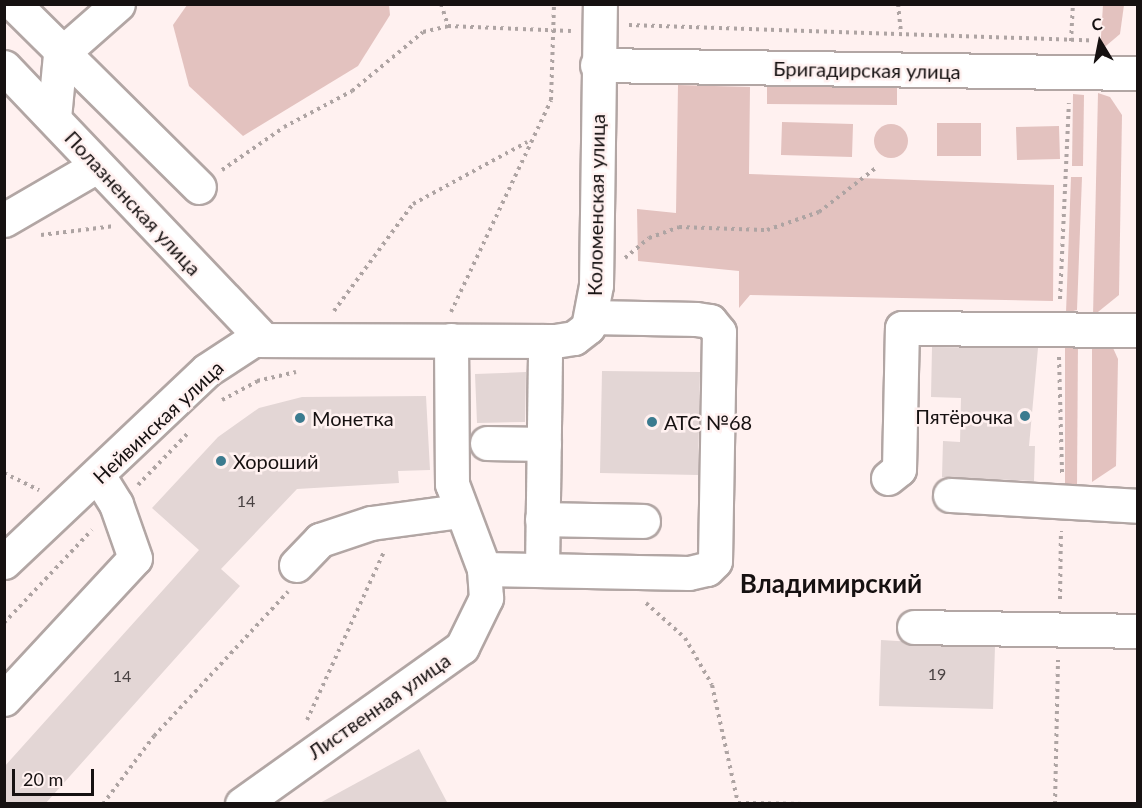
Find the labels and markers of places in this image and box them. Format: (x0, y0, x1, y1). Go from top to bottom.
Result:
place label: Пятёрочка (915, 404, 1013, 428)
place label: Монетка (312, 406, 394, 430)
marker: Пятёрочка (1018, 409, 1032, 423)
place label: АТС №68 (664, 410, 752, 434)
marker: Монетка (293, 411, 307, 425)
marker: АТС №68 (645, 415, 659, 429)
place label: Хороший (233, 449, 319, 473)
marker: Хороший (214, 454, 228, 468)

